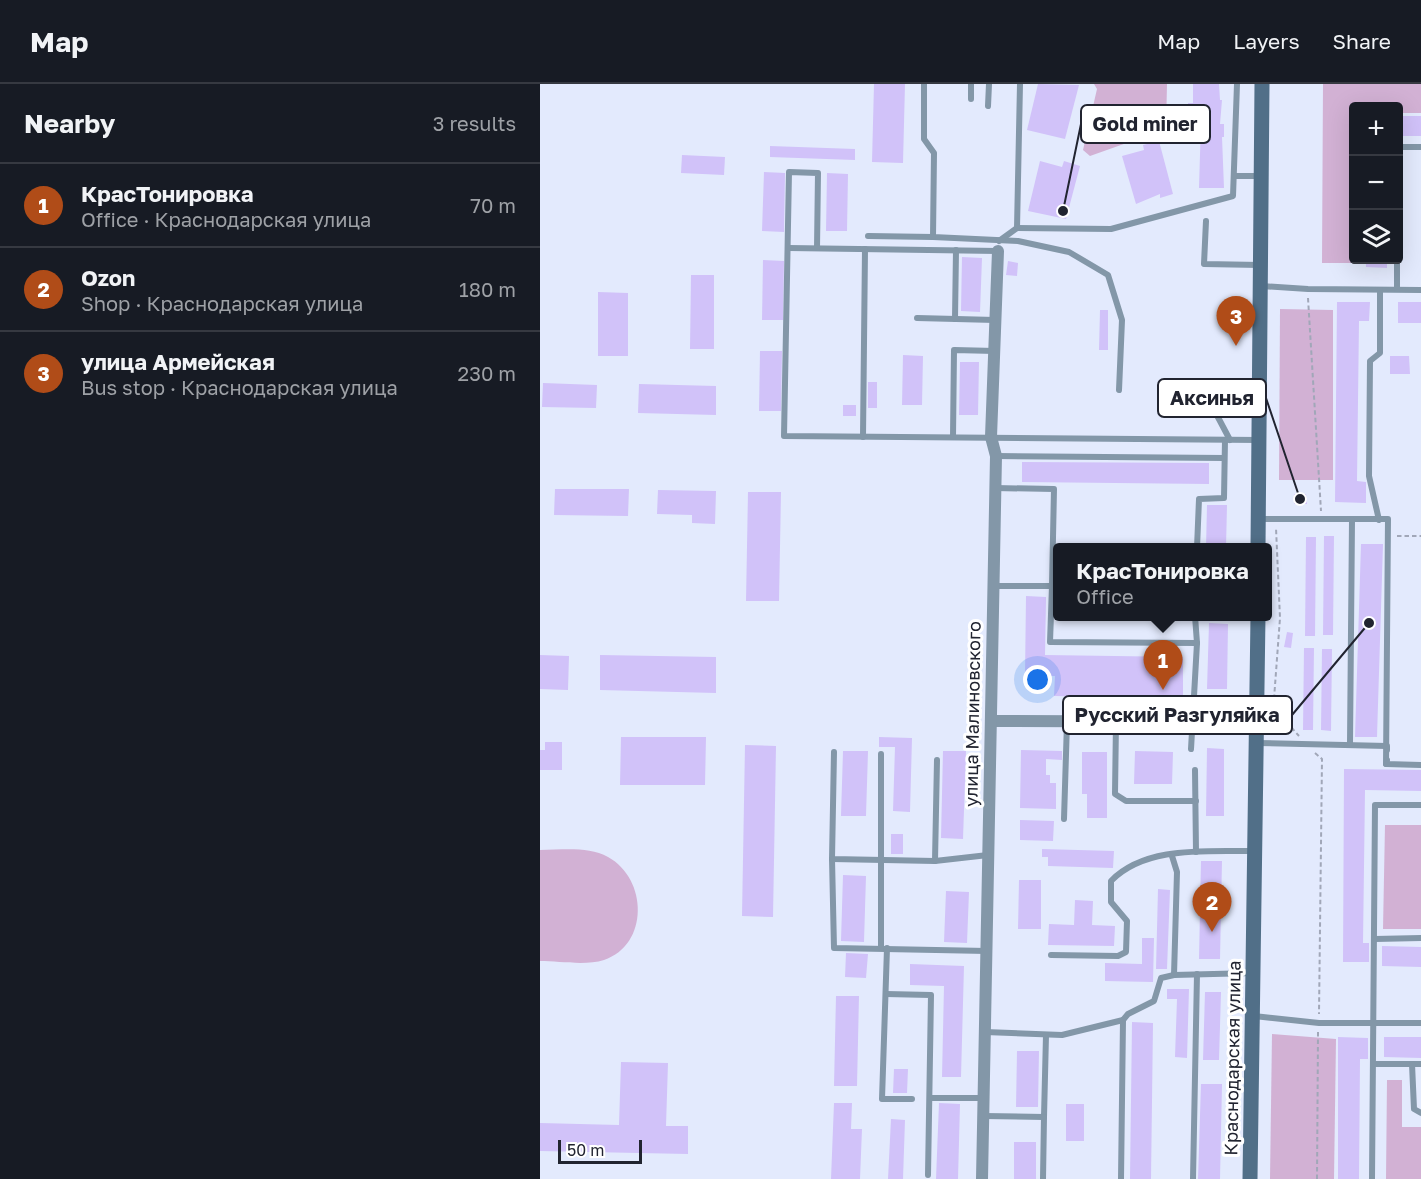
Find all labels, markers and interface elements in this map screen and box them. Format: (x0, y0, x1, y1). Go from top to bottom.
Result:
text: Map (30, 25, 88, 58)
text: Map (1157, 28, 1200, 54)
text: Layers (1233, 28, 1300, 54)
text: Share (1333, 28, 1391, 54)
map controls (1349, 102, 1403, 264)
button: + (1349, 102, 1403, 156)
callout: Gold miner (1081, 105, 1210, 143)
text: Nearby (24, 108, 115, 139)
text: 3 results (433, 111, 516, 135)
text: Gold miner (1092, 111, 1198, 135)
button: − (1349, 156, 1403, 210)
text: КрасТонировка (81, 180, 253, 207)
text: 1 (38, 193, 49, 217)
text: 70 m (470, 193, 516, 217)
text: Office · Краснодарская улица (81, 207, 371, 231)
button: layers (1349, 210, 1403, 264)
text: Ozon (81, 264, 135, 291)
text: 2 (37, 277, 50, 301)
text: 180 m (459, 277, 516, 301)
text: Shop · Краснодарская улица (81, 291, 363, 315)
pin: 3 (1216, 296, 1256, 346)
text: улица Армейская (81, 348, 275, 375)
text: 3 (37, 361, 50, 385)
text: 230 m (458, 361, 516, 385)
text: Bus stop · Краснодарская улица (81, 375, 398, 399)
callout: Аксинья (1158, 379, 1266, 417)
text: Аксинья (1170, 385, 1254, 409)
popup (1053, 543, 1272, 621)
text: КрасТонировка (1076, 557, 1249, 584)
text: Office (1076, 584, 1134, 608)
street label: улица Малиновского (959, 621, 985, 807)
pin: 1 (1144, 640, 1182, 690)
your location (1023, 665, 1052, 694)
callout: Русский Разгуляйка (1063, 696, 1292, 734)
text: Русский Разгуляйка (1074, 702, 1280, 726)
pin: 2 (1192, 882, 1232, 932)
street label: Краснодарская улица (1219, 960, 1245, 1156)
scale bar (558, 1137, 642, 1164)
text: 50 m (567, 1140, 604, 1160)

